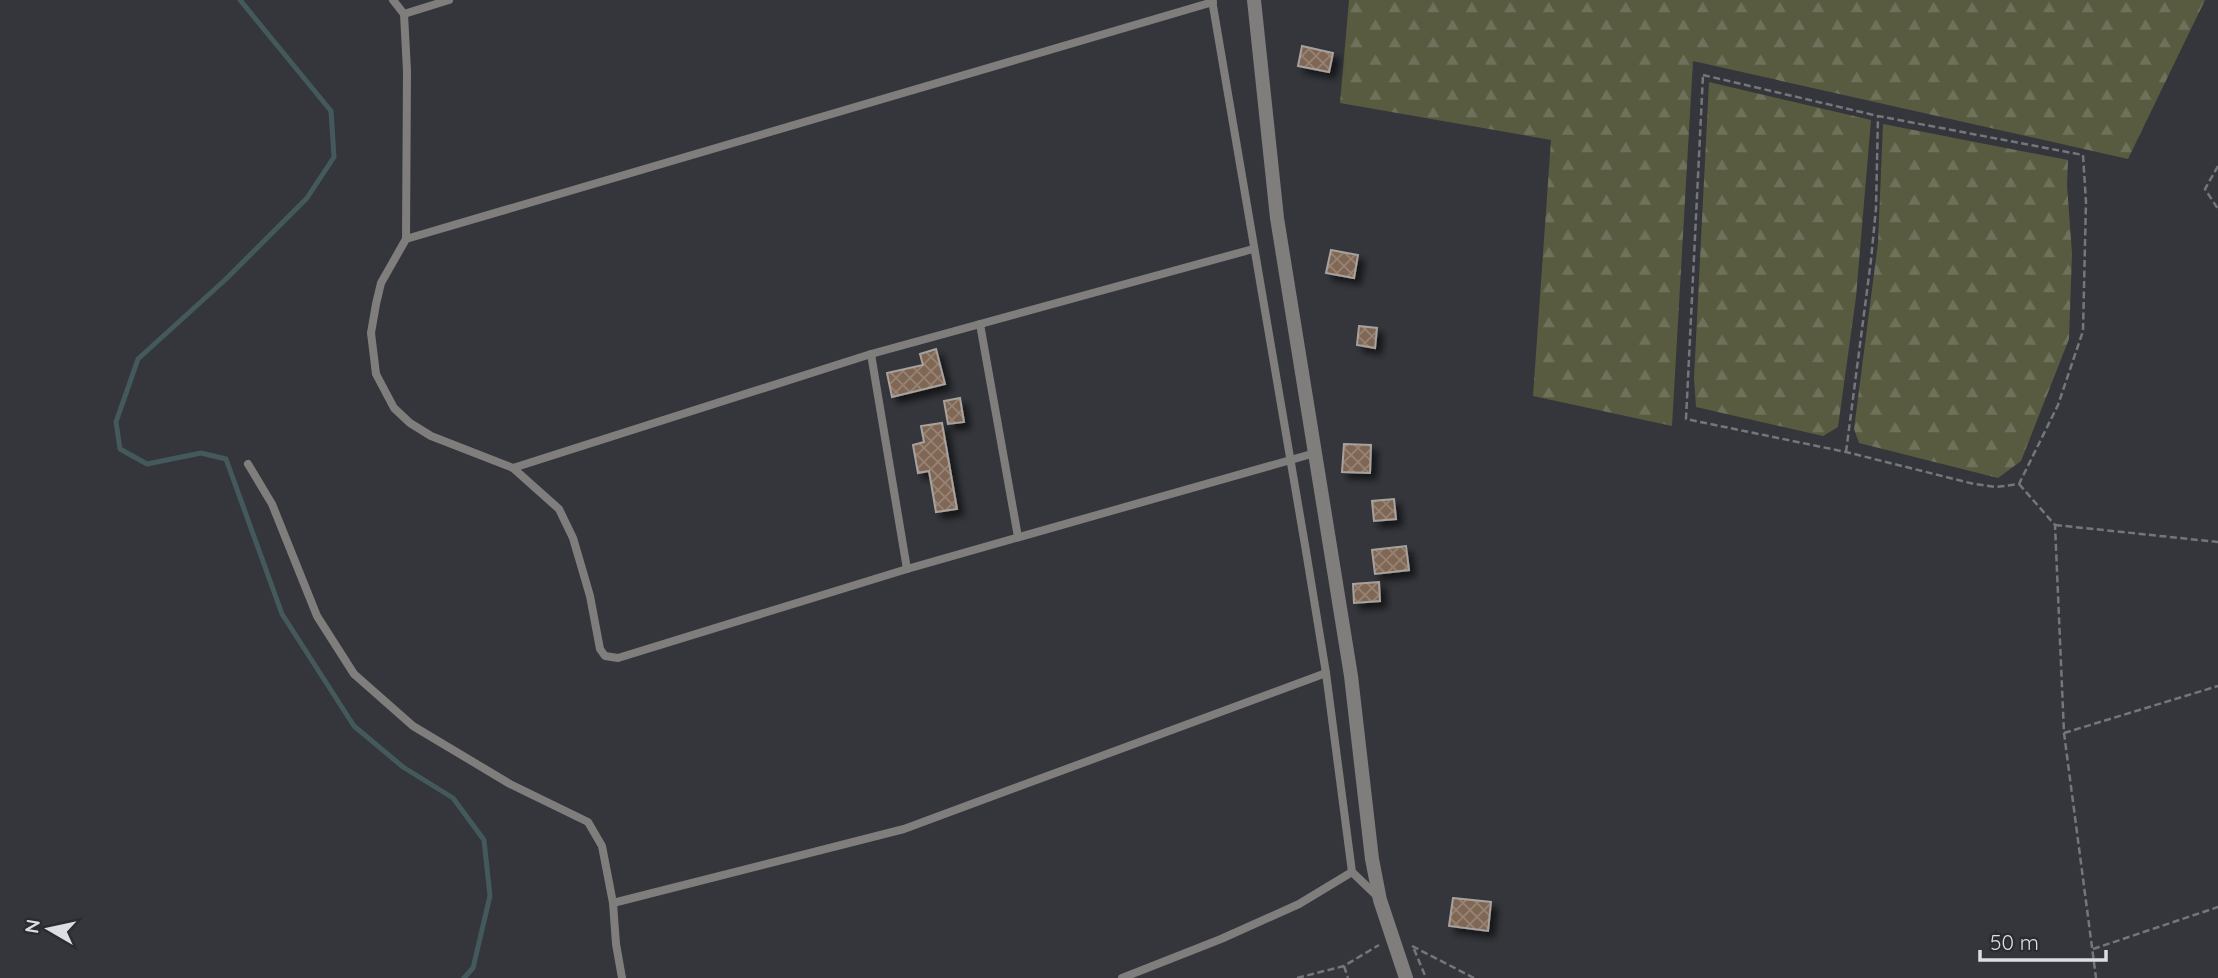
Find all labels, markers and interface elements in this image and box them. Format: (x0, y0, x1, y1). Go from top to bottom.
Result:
north arrow (14, 894, 84, 964)
text: N (19, 918, 45, 935)
scale bar (1980, 918, 2106, 962)
text: 50 m (1990, 929, 2039, 955)

